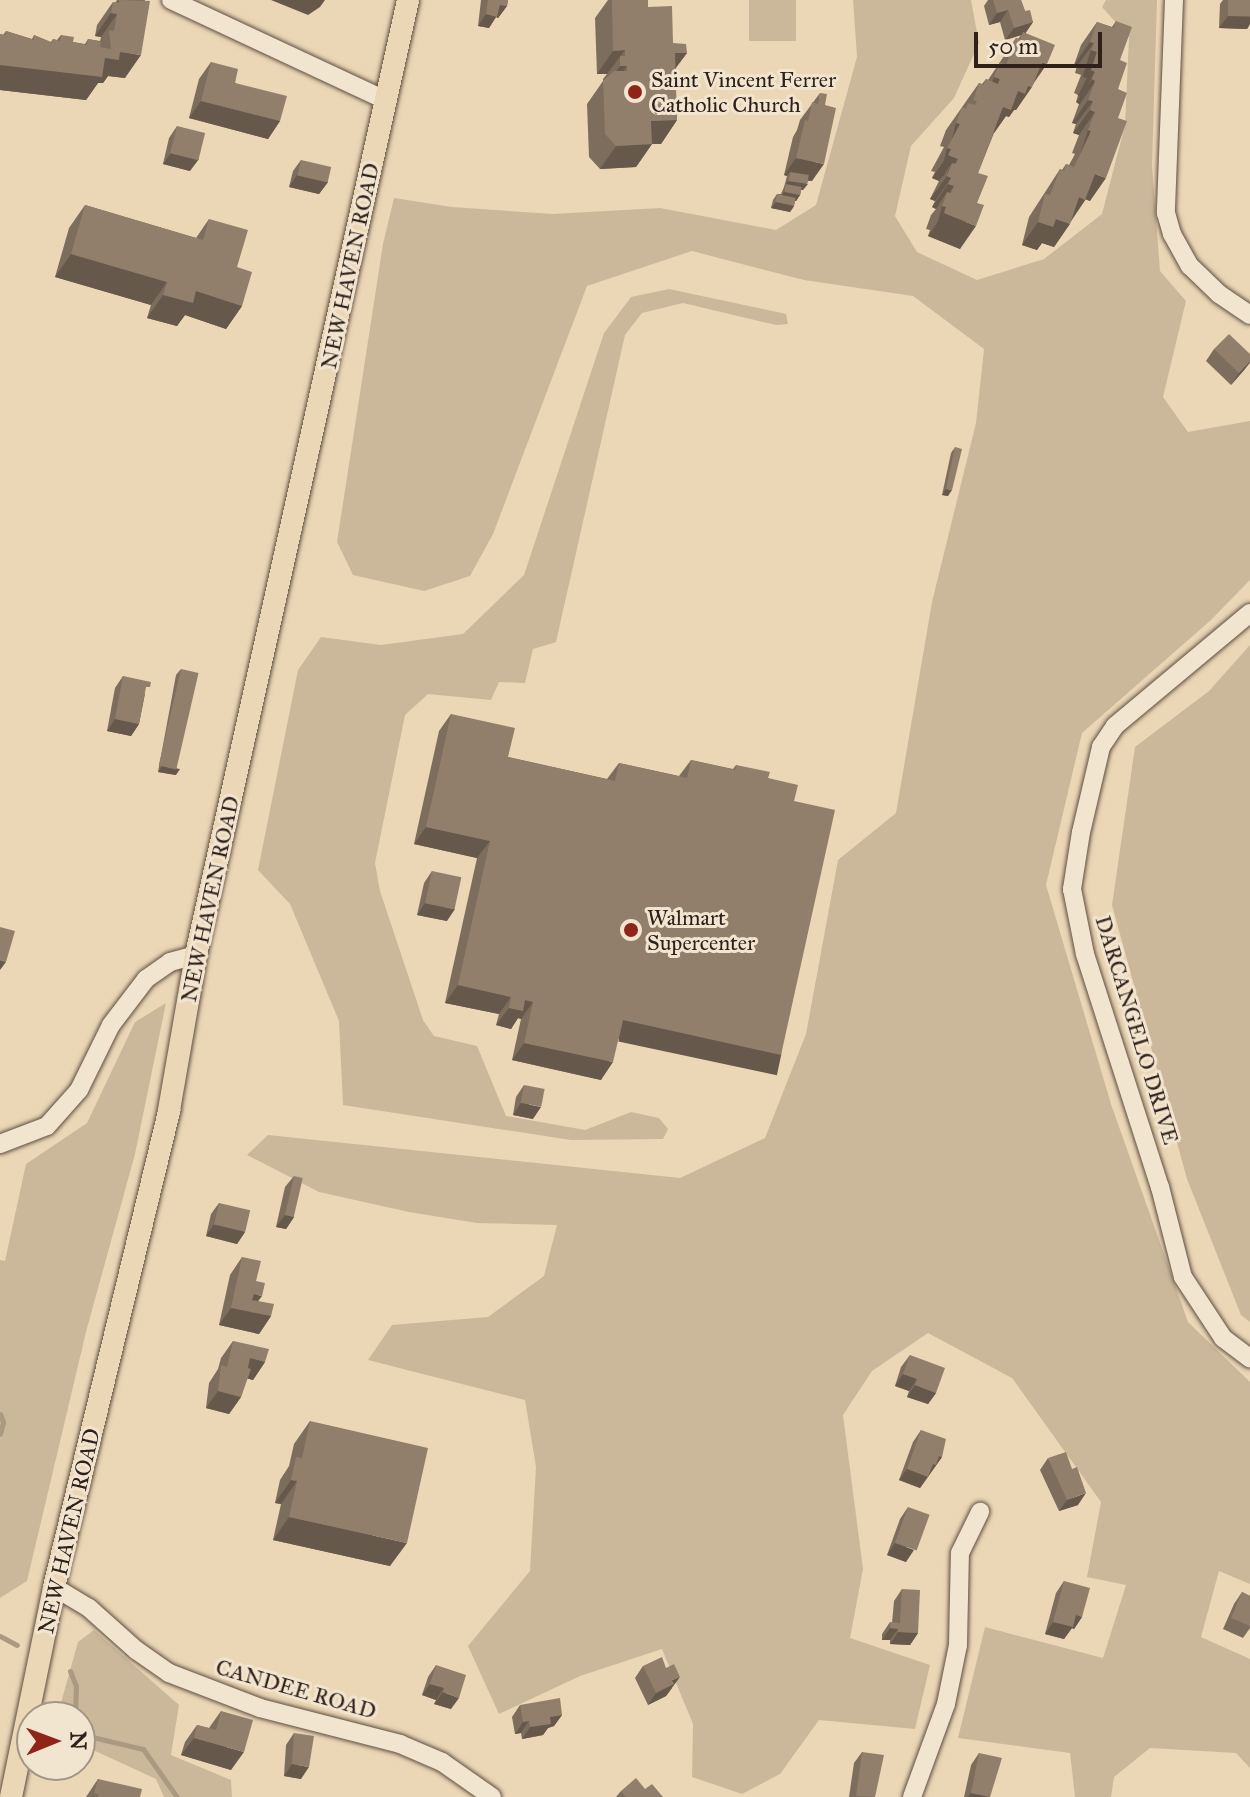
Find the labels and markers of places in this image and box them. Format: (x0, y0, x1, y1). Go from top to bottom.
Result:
place label: Saint Vincent Ferrer Catholic Church (651, 66, 836, 118)
marker: Saint Vincent Ferrer Catholic Church (626, 83, 644, 101)
place label: Walmart Supercenter (647, 904, 755, 956)
marker: Walmart Supercenter (622, 921, 640, 939)

